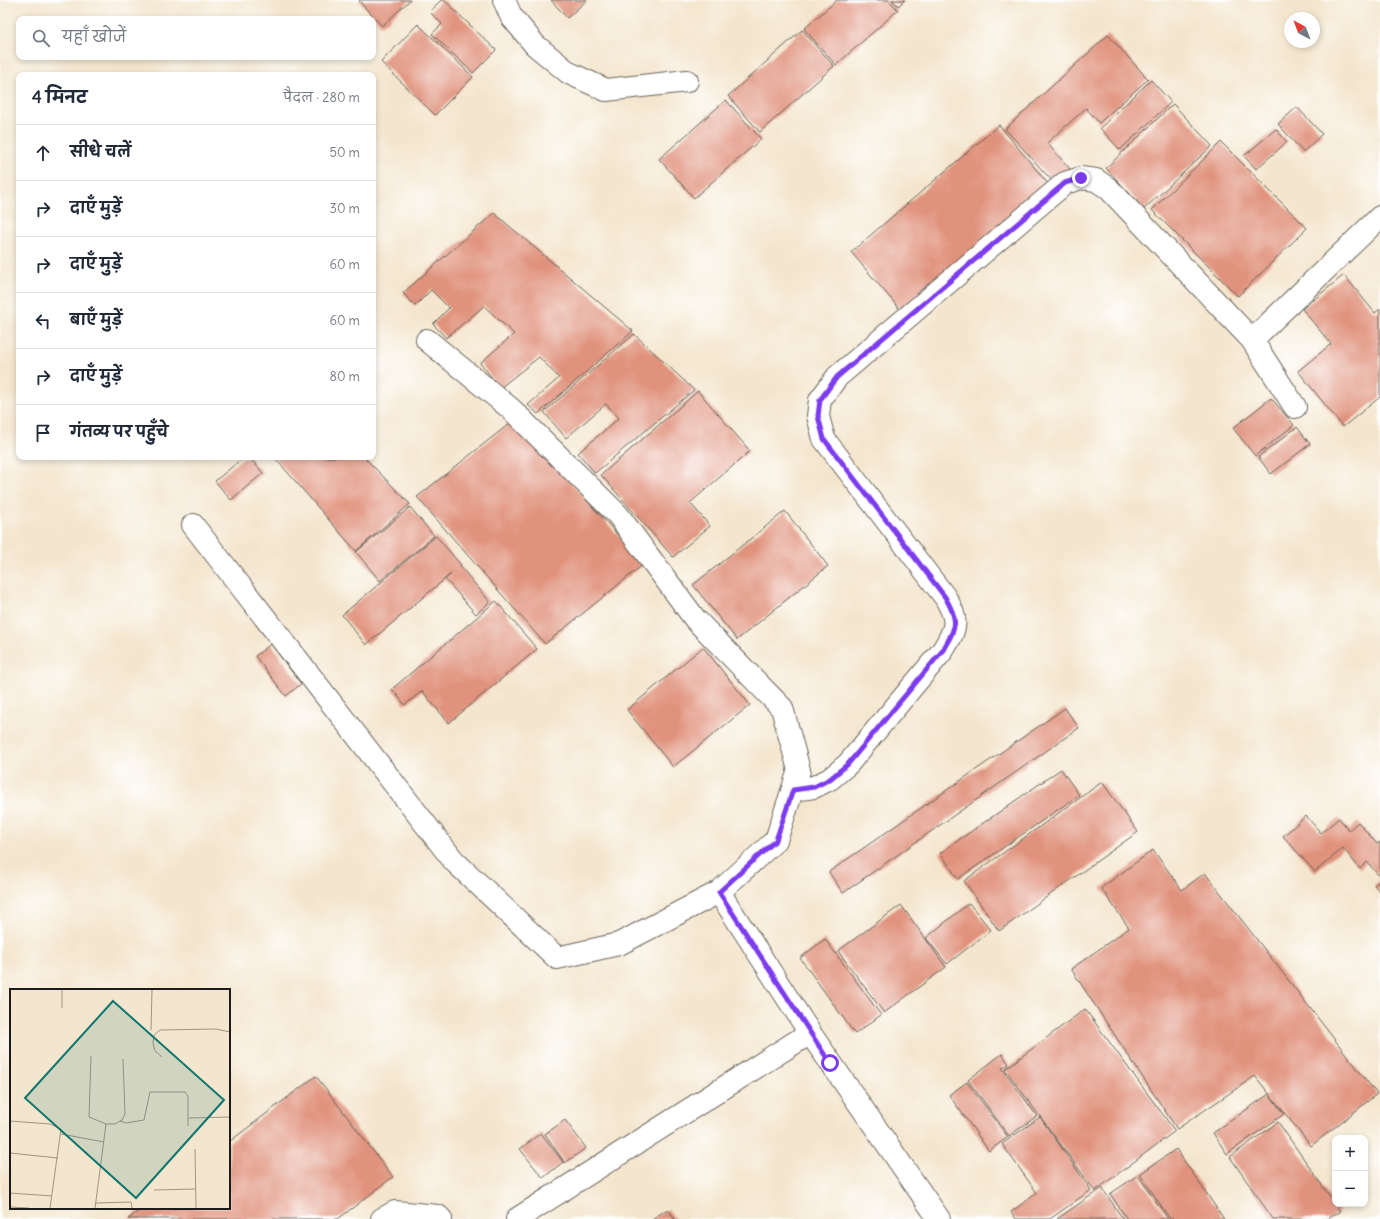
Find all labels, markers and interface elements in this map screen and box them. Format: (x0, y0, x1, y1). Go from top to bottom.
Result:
north arrow (1284, 12, 1320, 48)
search box (16, 16, 376, 60)
icon: search (30, 27, 52, 49)
text: यहाँ खोजें (62, 27, 126, 46)
text: 4 मिनट (32, 86, 87, 108)
text: पैदल · 280 m (283, 89, 360, 106)
icon: ahead (32, 142, 54, 164)
text: सीधे चलें (70, 142, 131, 161)
text: 50 m (329, 144, 360, 161)
route end (1072, 169, 1090, 187)
icon: right (32, 198, 54, 220)
text: दाएँ मुड़ें (70, 198, 122, 217)
text: 30 m (330, 200, 360, 217)
icon: right (32, 254, 54, 276)
text: दाएँ मुड़ें (70, 254, 122, 273)
text: 60 m (329, 256, 360, 273)
icon: left (32, 310, 54, 332)
text: बाएँ मुड़ें (70, 310, 122, 329)
text: 60 m (329, 312, 360, 329)
icon: right (32, 366, 54, 388)
text: दाएँ मुड़ें (70, 366, 122, 385)
text: 80 m (329, 368, 360, 385)
icon: arrive (32, 422, 54, 444)
text: गंतव्य पर पहुँचे (70, 422, 168, 441)
inset map (10, 989, 230, 1209)
route start (821, 1054, 839, 1072)
map controls (1332, 1135, 1368, 1207)
button: + (1332, 1135, 1368, 1171)
button: − (1332, 1171, 1368, 1207)

